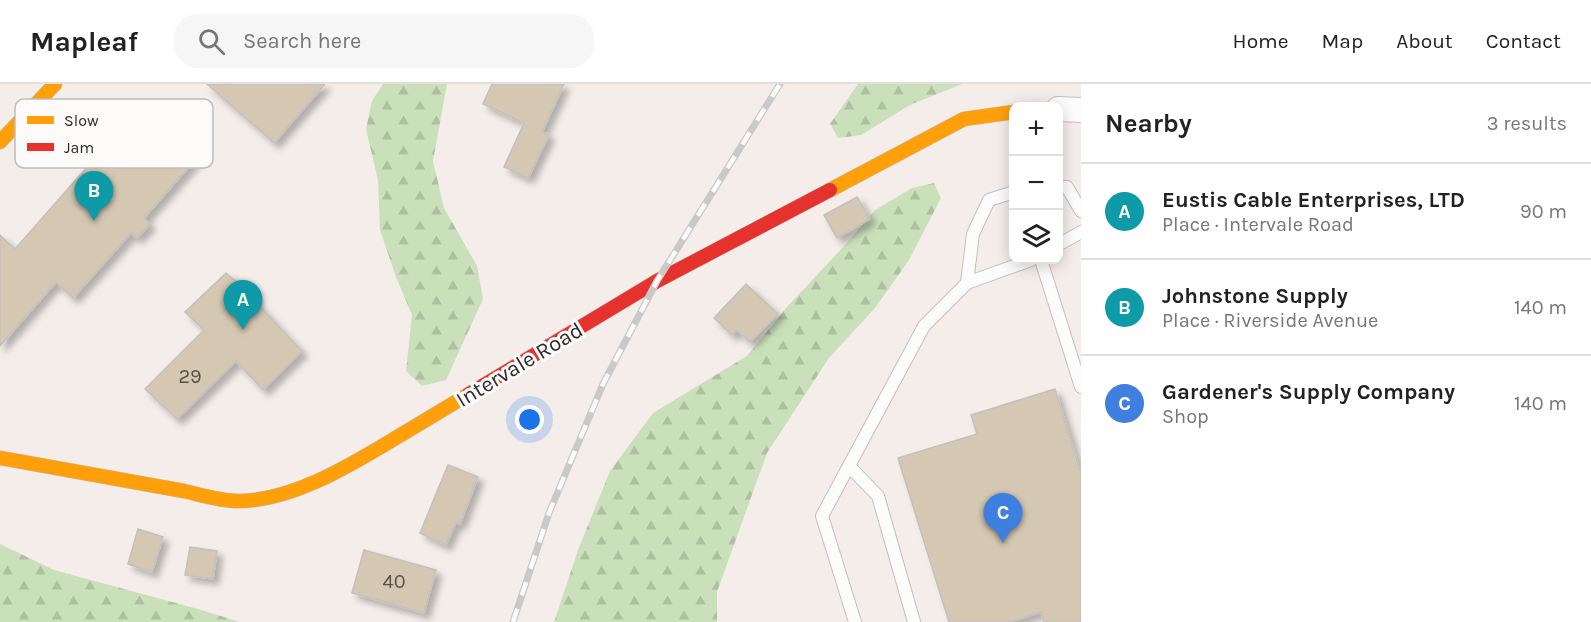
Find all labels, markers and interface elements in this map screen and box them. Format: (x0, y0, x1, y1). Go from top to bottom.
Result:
search box (174, 14, 594, 68)
text: Mapleaf (30, 25, 138, 58)
icon: search (195, 25, 228, 58)
text: Search here (243, 28, 361, 54)
text: Home (1233, 29, 1289, 53)
text: Map (1322, 29, 1363, 53)
text: About (1396, 29, 1453, 53)
text: Contact (1486, 29, 1561, 53)
legend (15, 99, 213, 168)
map controls (1009, 102, 1063, 264)
button: + (1009, 102, 1063, 156)
text: Nearby (1105, 108, 1192, 139)
text: Slow (64, 111, 99, 130)
text: 3 results (1487, 112, 1567, 135)
text: Jam (64, 138, 94, 157)
button: − (1009, 156, 1063, 210)
pin: B (74, 172, 113, 221)
text: Eustis Cable Enterprises, LTD (1162, 187, 1465, 213)
text: A (1118, 200, 1131, 223)
text: 90 m (1520, 200, 1567, 223)
button: layers (1009, 210, 1063, 264)
text: Place · Intervale Road (1162, 213, 1354, 236)
pin: A (224, 280, 262, 330)
text: Johnstone Supply (1162, 283, 1348, 309)
text: B (1118, 296, 1131, 319)
text: 140 m (1514, 296, 1567, 319)
text: Place · Riverside Avenue (1162, 309, 1378, 332)
street label: Intervale Road (451, 317, 588, 413)
house number: 29 (178, 365, 202, 388)
text: Gardener's Supply Company (1162, 379, 1455, 405)
text: C (1118, 392, 1131, 415)
text: 140 m (1514, 392, 1567, 415)
your location (515, 405, 544, 434)
text: Shop (1162, 405, 1209, 428)
pin: C (984, 494, 1022, 543)
house number: 40 (382, 570, 406, 593)

